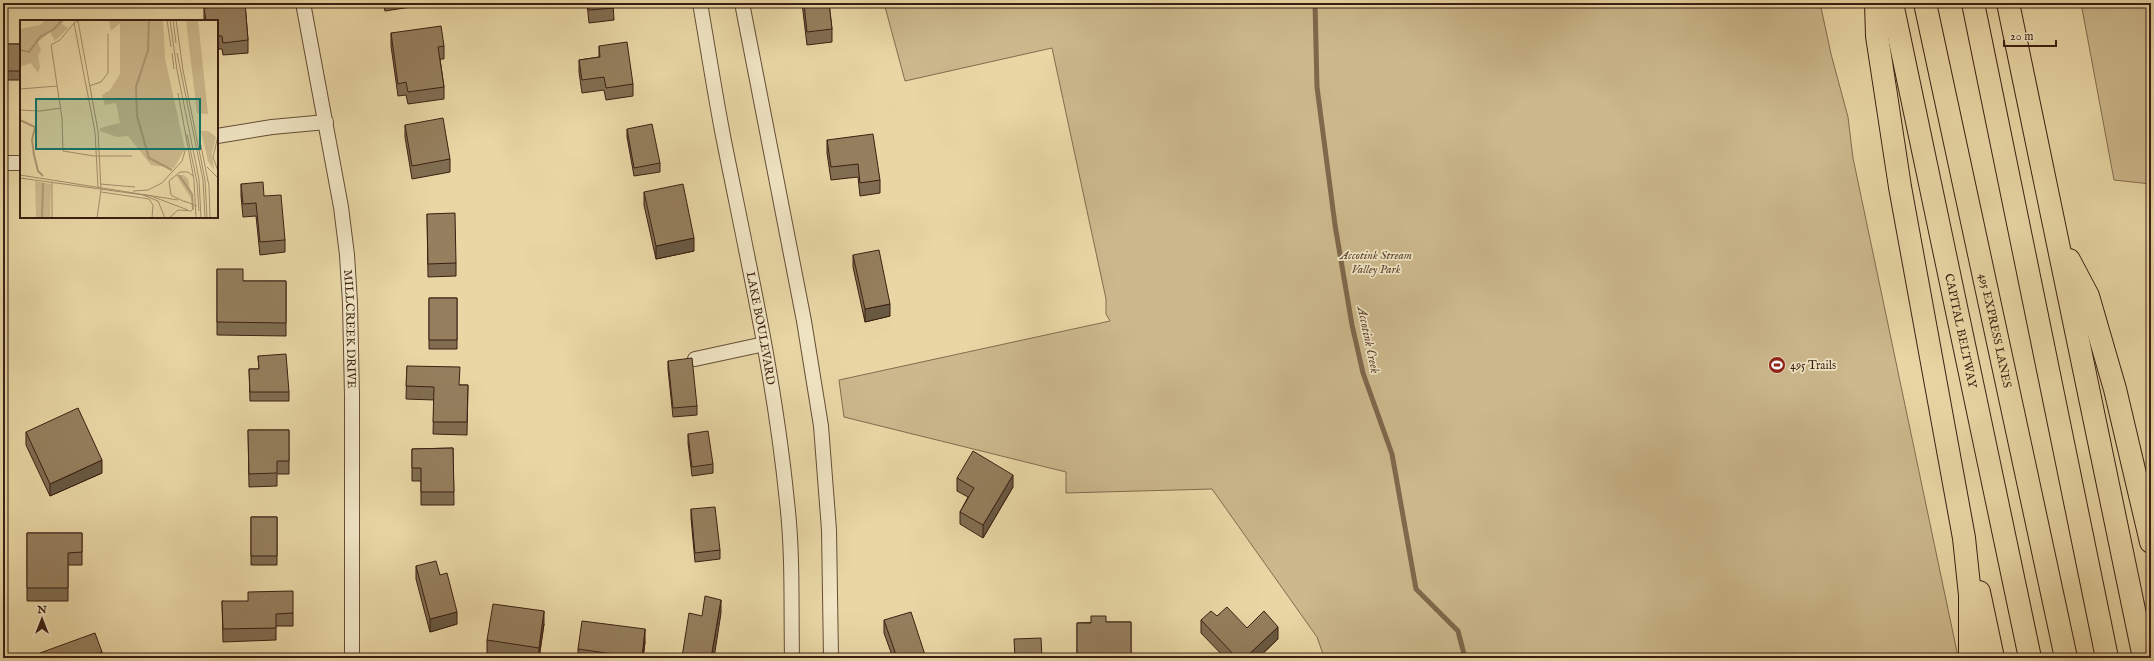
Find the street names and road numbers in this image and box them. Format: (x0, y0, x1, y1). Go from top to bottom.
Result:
street label: MILLCREEK DRIVE (340, 269, 359, 389)
street label: LAKE BOULEVARD (743, 270, 779, 387)
street label: CAPITAL BELTWAY (1942, 272, 1981, 390)
street label: 495 EXPRESS LANES (1976, 272, 2015, 389)

